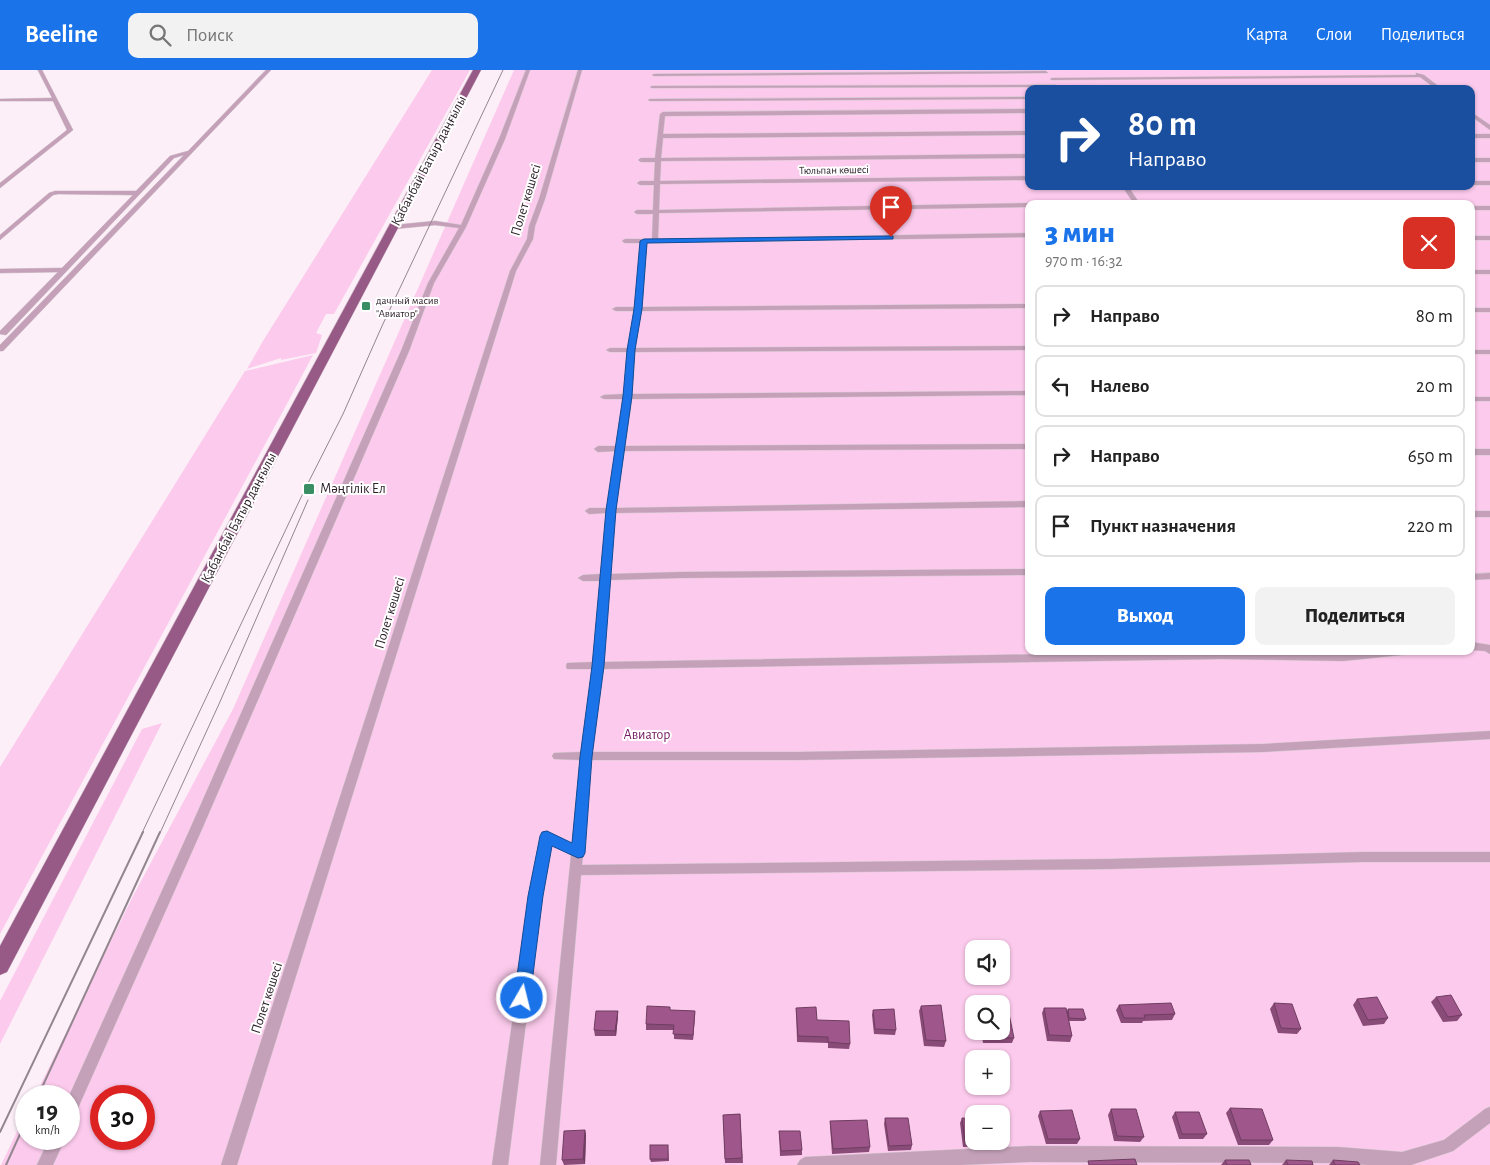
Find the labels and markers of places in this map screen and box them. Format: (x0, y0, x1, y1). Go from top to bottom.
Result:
pin (870, 186, 912, 237)
place label: дачный масив "Авиатор" (376, 295, 439, 319)
marker: дачный масив "Авиатор" (360, 300, 372, 312)
marker: Мәңгілік Ел (302, 482, 316, 496)
place label: Мәңгілік Ел (320, 482, 386, 496)

